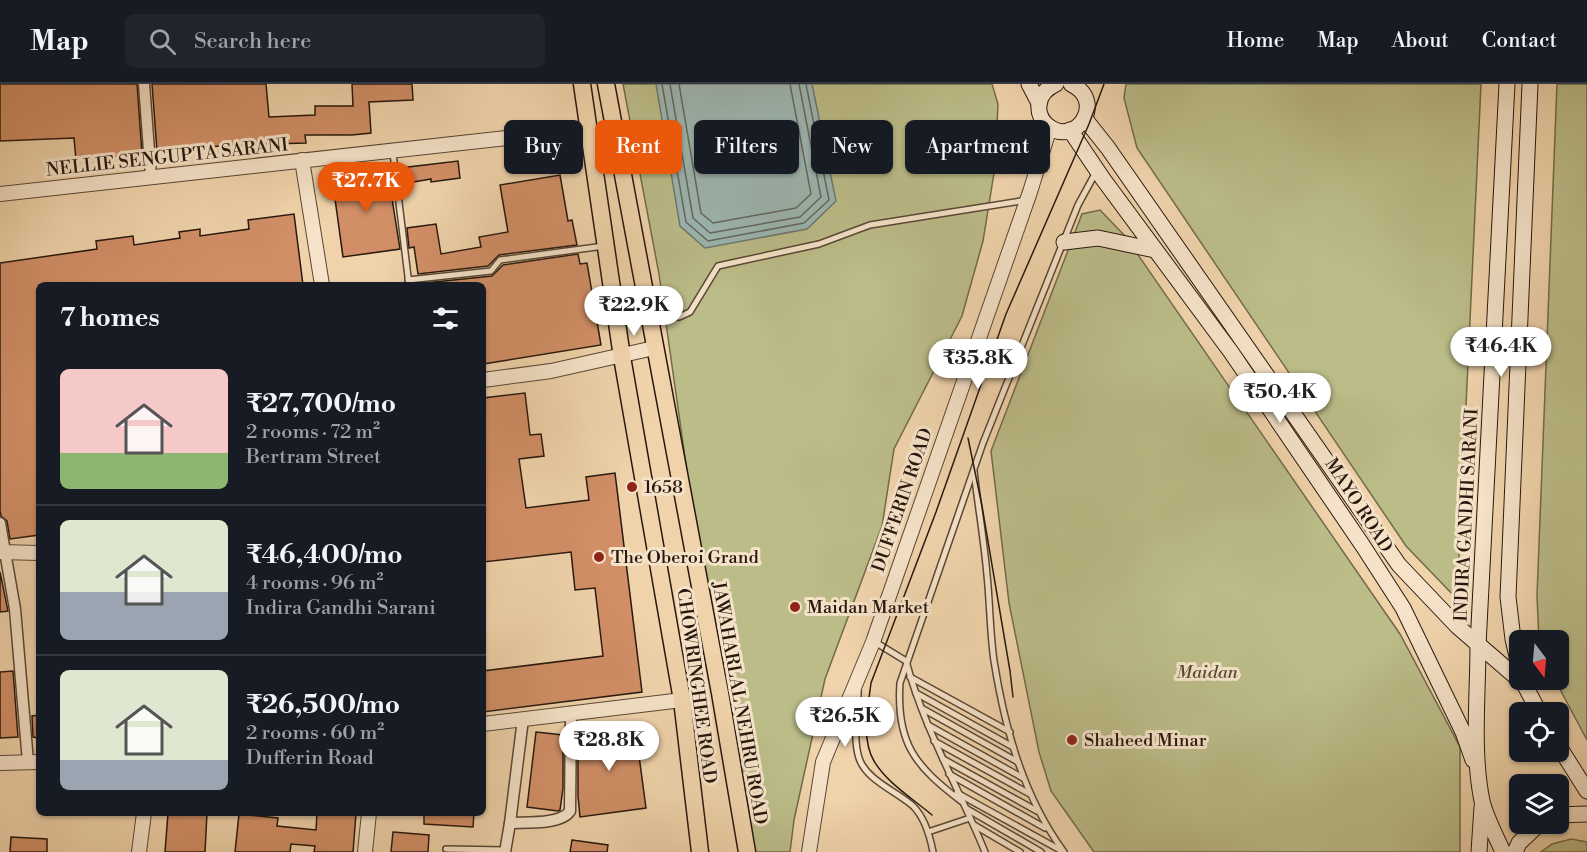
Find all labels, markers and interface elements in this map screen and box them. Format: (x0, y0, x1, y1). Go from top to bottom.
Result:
search box (125, 14, 545, 68)
text: Map (30, 24, 89, 59)
icon: search (146, 25, 179, 58)
text: Search here (194, 28, 311, 55)
text: Home (1227, 28, 1284, 54)
text: Map (1317, 28, 1359, 54)
text: About (1392, 28, 1449, 54)
text: Contact (1482, 28, 1557, 54)
chip: Buy (504, 120, 583, 174)
chip: Rent (595, 120, 682, 174)
chip: Filters (694, 120, 799, 174)
chip: New (811, 120, 893, 174)
chip: Apartment (905, 120, 1050, 174)
street label: NELLIE SENGUPTA SARANI (45, 133, 289, 182)
pin: ₹27.7K (317, 162, 415, 213)
text: ₹27.7K (332, 169, 400, 194)
pin: ₹22.9K (585, 286, 683, 337)
text: ₹22.9K (598, 293, 670, 318)
text: 7 homes (60, 302, 160, 334)
icon: filters (429, 302, 462, 335)
pin: ₹46.4K (1452, 327, 1550, 378)
text: ₹46.4K (1464, 334, 1538, 359)
pin: ₹35.8K (929, 339, 1027, 390)
text: ₹35.8K (943, 346, 1013, 371)
pin: ₹50.4K (1231, 373, 1329, 424)
text: ₹50.4K (1243, 380, 1317, 405)
text: ₹27,700/mo (246, 388, 396, 420)
icon: home (108, 393, 180, 465)
street label: INDIRA GANDHI SARANI (1449, 408, 1484, 622)
text: 2 rooms · 72 m² (246, 420, 380, 445)
street label: DUFFERIN ROAD (867, 425, 938, 575)
text: Bertram Street (246, 445, 381, 470)
street label: MAYO ROAD (1319, 454, 1398, 557)
place label: 1658 (644, 476, 683, 499)
marker: 1658 (625, 480, 639, 494)
text: ₹46,400/mo (246, 539, 403, 571)
icon: home (108, 544, 180, 616)
place label: The Oberoi Grand (611, 546, 759, 569)
marker: The Oberoi Grand (592, 550, 606, 564)
text: 4 rooms · 96 m² (246, 571, 384, 596)
street label: JAWAHARLAL NEHRU ROAD (707, 579, 772, 826)
street label: CHOWRINGHEE ROAD (671, 587, 722, 785)
text: Indira Gandhi Sarani (246, 596, 436, 621)
place label: Maidan Market (807, 596, 930, 619)
marker: Maidan Market (788, 600, 802, 614)
north arrow (1509, 630, 1569, 690)
map controls (1509, 630, 1569, 834)
park label: Maidan (1176, 661, 1239, 684)
text: ₹26,500/mo (246, 689, 400, 721)
icon: home (108, 694, 180, 766)
pin: ₹26.5K (796, 697, 894, 748)
button: locate (1509, 702, 1569, 762)
text: ₹26.5K (809, 704, 881, 729)
text: 2 rooms · 60 m² (246, 721, 384, 746)
pin: ₹28.8K (560, 721, 658, 772)
text: ₹28.8K (573, 728, 645, 753)
place label: Shaheed Minar (1084, 729, 1207, 752)
marker: Shaheed Minar (1065, 733, 1079, 747)
text: Dufferin Road (246, 746, 374, 771)
button: layers (1509, 774, 1569, 834)

